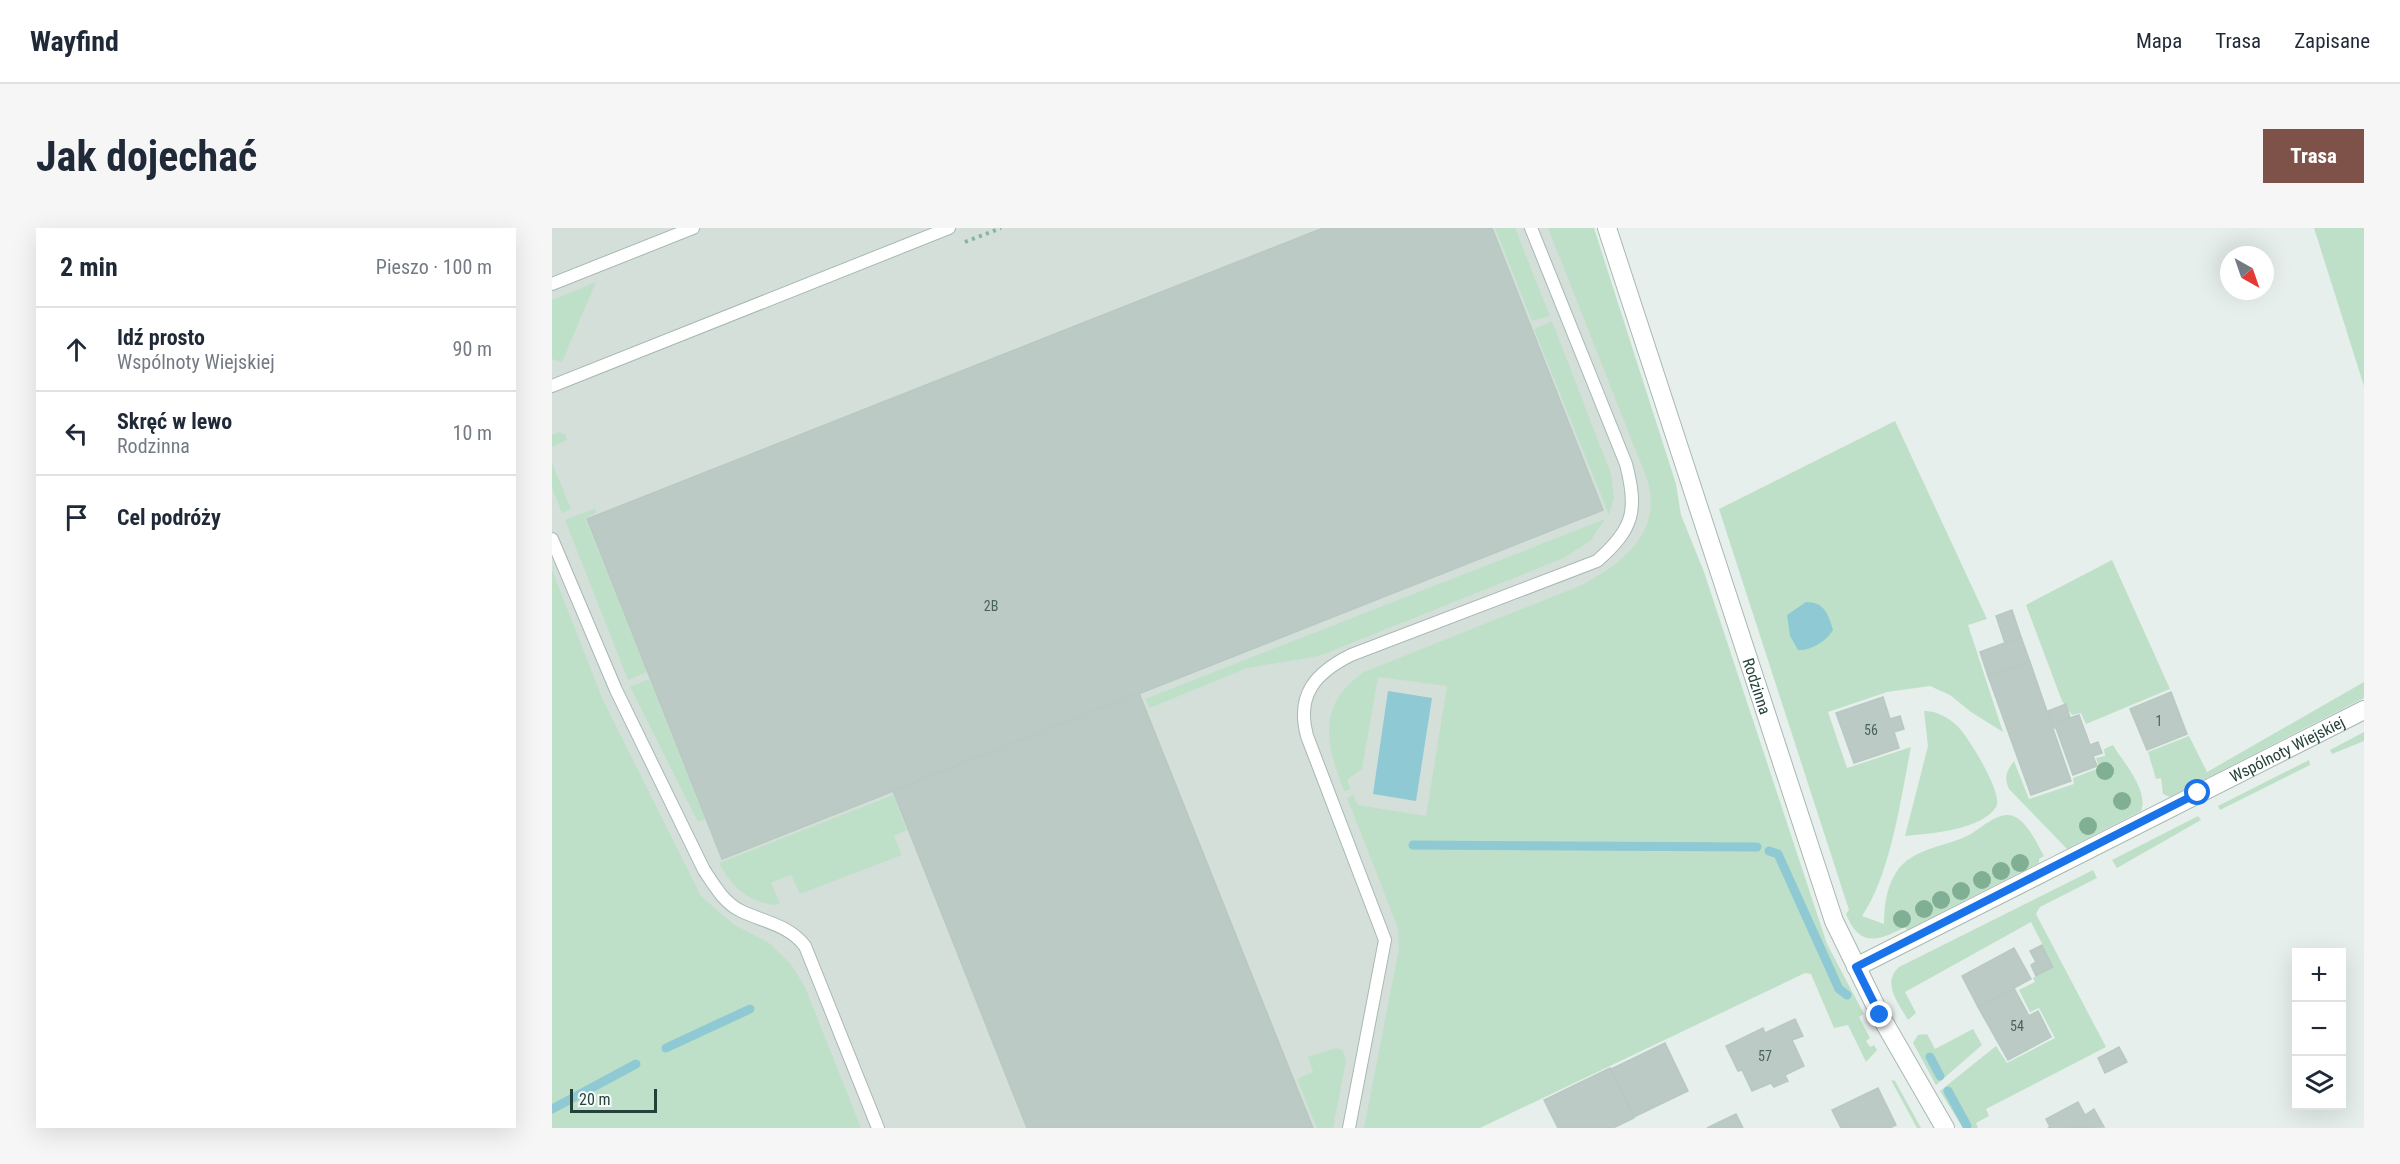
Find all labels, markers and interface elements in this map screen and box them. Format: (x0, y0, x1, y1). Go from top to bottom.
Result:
text: Wayfind (30, 25, 119, 58)
text: Mapa (2136, 29, 2182, 53)
text: Trasa (2215, 29, 2261, 53)
text: Zapisane (2294, 29, 2370, 53)
button: Trasa (2263, 129, 2364, 183)
text: Jak dojechać (36, 132, 257, 181)
north arrow (2220, 246, 2274, 300)
text: 2 min (60, 252, 118, 282)
text: Pieszo · 100 m (376, 255, 492, 279)
text: Idź prosto (117, 325, 205, 350)
icon: ahead (60, 333, 93, 366)
text: 90 m (453, 337, 492, 361)
text: Wspólnoty Wiejskiej (117, 350, 275, 374)
text: Skręć w lewo (117, 409, 232, 434)
icon: left (60, 417, 93, 450)
text: 10 m (453, 421, 492, 445)
text: Rodzinna (117, 434, 190, 458)
icon: arrive (60, 501, 93, 534)
text: Cel podróży (117, 505, 221, 530)
house number: 2B (984, 598, 998, 614)
street label: Rodzinna (1739, 655, 1775, 717)
street label: Wspólnoty Wiejskiej (2226, 712, 2348, 786)
house number: 1 (2156, 713, 2162, 729)
house number: 56 (1864, 722, 1878, 738)
route start (2184, 779, 2210, 805)
map controls (2292, 948, 2346, 1110)
button: + (2292, 948, 2346, 1002)
route end (1866, 1001, 1892, 1027)
button: − (2292, 1002, 2346, 1056)
house number: 54 (2010, 1018, 2024, 1034)
house number: 57 (1758, 1048, 1772, 1064)
button: layers (2292, 1056, 2346, 1110)
scale bar (570, 1086, 657, 1114)
text: 20 m (579, 1090, 611, 1109)

